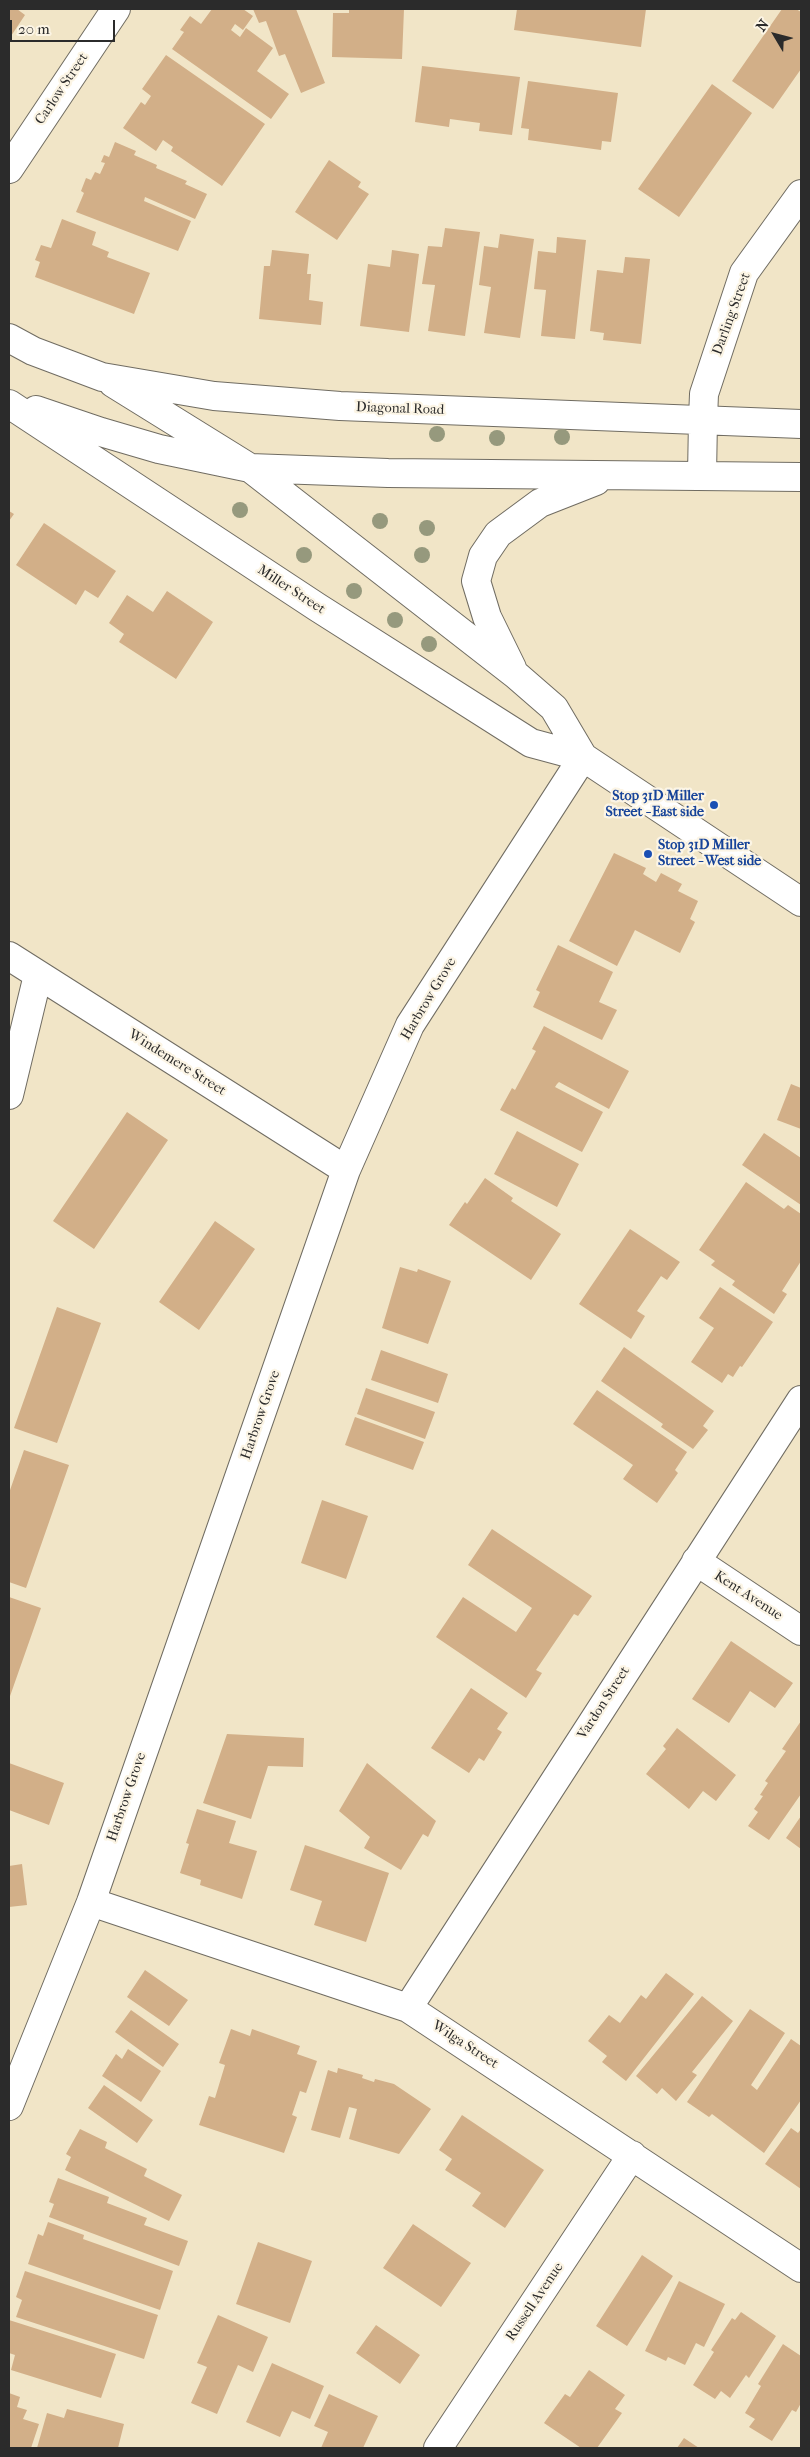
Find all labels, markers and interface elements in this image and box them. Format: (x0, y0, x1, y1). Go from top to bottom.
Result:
scale bar (12, 10, 118, 42)
north arrow (750, 10, 800, 60)
text: N (753, 16, 773, 35)
text: 20 m (18, 20, 50, 38)
street label: Carlow Street (32, 50, 92, 128)
street label: Darling Street (709, 270, 755, 358)
street label: Diagonal Road (356, 399, 444, 419)
street label: Miller Street (254, 562, 328, 618)
place label: Stop 31D Miller Street - East side (605, 789, 704, 822)
marker: Stop 31D Miller Street - East side (708, 799, 720, 811)
place label: Stop 31D Miller Street - West side (658, 838, 761, 870)
marker: Stop 31D Miller Street - West side (642, 848, 654, 860)
street label: Harbrow Grove (398, 955, 460, 1043)
street label: Windemere Street (125, 1026, 229, 1100)
street label: Harbrow Grove (238, 1368, 284, 1462)
street label: Kent Avenue (711, 1568, 785, 1624)
street label: Vardon Street (574, 1664, 634, 1742)
street label: Harbrow Grove (104, 1750, 150, 1844)
street label: Wilga Street (429, 2017, 501, 2073)
street label: Russell Avenue (503, 2260, 567, 2344)

